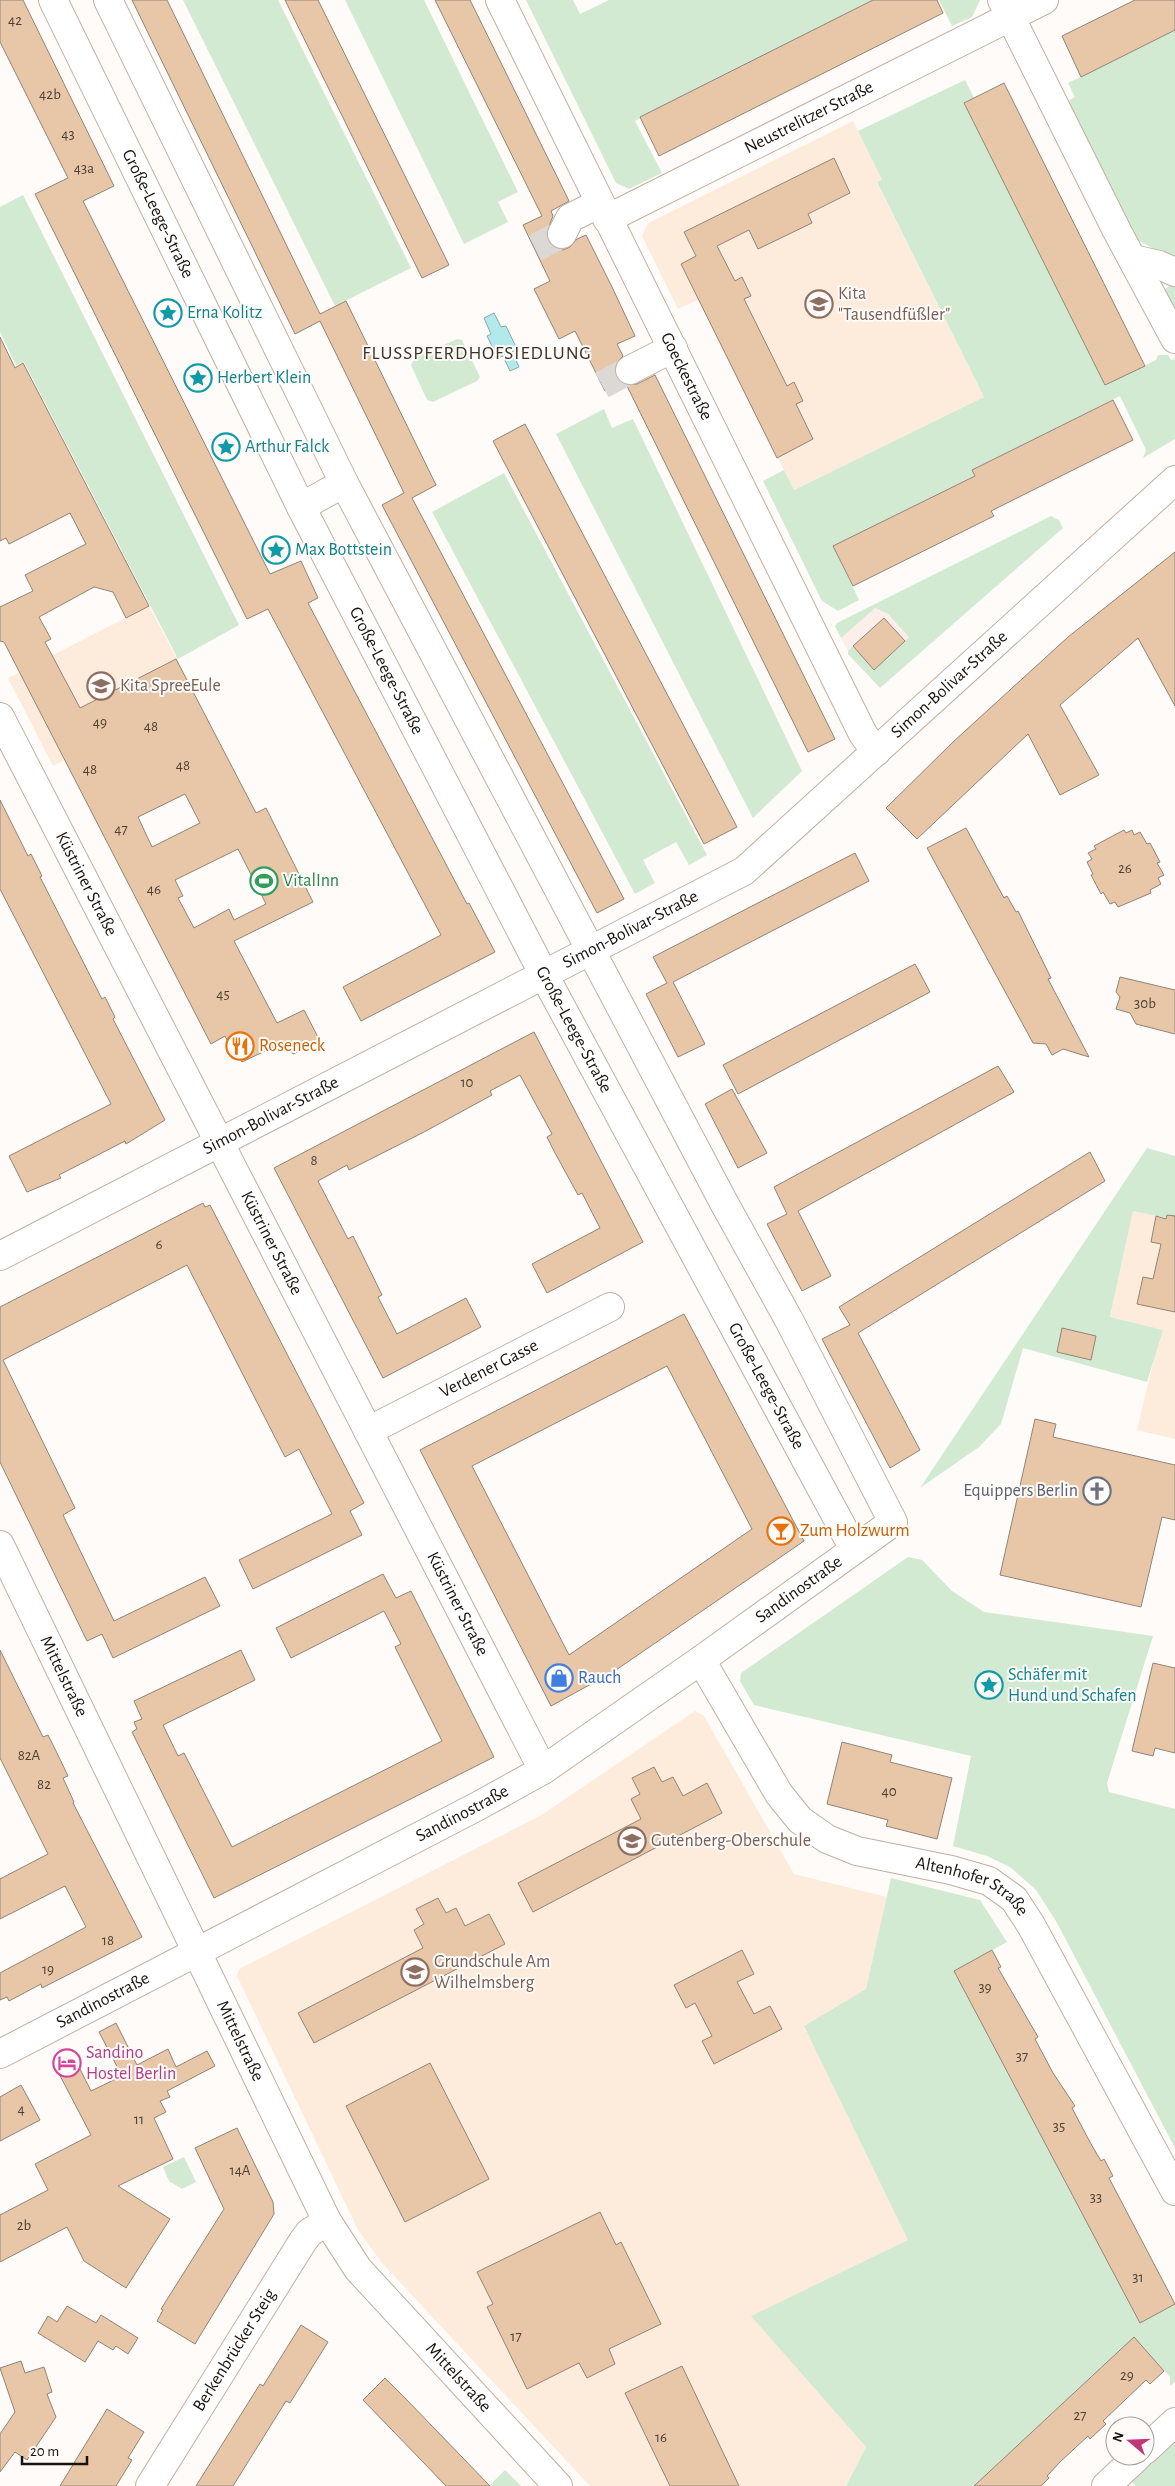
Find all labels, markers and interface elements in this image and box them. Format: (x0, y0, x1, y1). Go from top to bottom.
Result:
house number: 42 (8, 13, 22, 28)
street label: Neustrelitzer Straße (742, 78, 876, 157)
house number: 42b (39, 87, 61, 102)
house number: 43 (61, 127, 75, 142)
street label: Große-Leege-Straße (119, 147, 197, 281)
house number: 43a (74, 161, 94, 176)
place label: Kita "Tausendfüßler" (838, 285, 950, 324)
school or university icon: Kita "Tausendfüßler" (804, 289, 834, 319)
place icon: Erna Kolitz (153, 298, 183, 328)
place label: Erna Kolitz (187, 304, 262, 322)
street label: Goeckestraße (657, 330, 715, 423)
district label: FLUSSPFERDHOFSIEDLUNG (362, 344, 592, 363)
place icon: Herbert Klein (183, 363, 213, 393)
place label: Herbert Klein (217, 369, 311, 387)
place icon: Arthur Falck (211, 432, 241, 462)
place label: Arthur Falck (245, 438, 330, 456)
place icon: Max Bottstein (261, 535, 291, 565)
place label: Max Bottstein (295, 541, 392, 559)
street label: Große-Leege-Straße (346, 604, 427, 738)
street label: Simon-Bolivar-Straße (888, 628, 1011, 742)
school or university icon: Kita SpreeEule (86, 671, 116, 701)
place label: Kita SpreeEule (120, 677, 221, 695)
house number: 49 (93, 715, 107, 730)
house number: 48 (144, 719, 158, 734)
house number: 48 (176, 758, 190, 773)
house number: 48 (83, 762, 97, 777)
house number: 47 (114, 822, 128, 837)
street label: Küstriner Straße (52, 829, 120, 939)
house number: 26 (1118, 861, 1132, 876)
sports icon: VitalInn (249, 866, 279, 896)
place label: VitalInn (283, 872, 339, 890)
house number: 46 (147, 882, 161, 897)
street label: Simon-Bolivar-Straße (560, 887, 701, 972)
street label: Große-Leege-Straße (532, 964, 615, 1096)
house number: 45 (216, 987, 230, 1002)
house number: 30b (1134, 996, 1156, 1011)
restaurant icon: Roseneck (225, 1031, 255, 1061)
place label: Roseneck (259, 1037, 326, 1055)
street label: Simon-Bolivar-Straße (200, 1073, 342, 1158)
house number: 10 (460, 1075, 474, 1090)
house number: 8 (310, 1153, 318, 1168)
street label: Küstriner Straße (237, 1188, 306, 1298)
house number: 6 (155, 1237, 163, 1252)
street label: Große-Leege-Straße (725, 1320, 807, 1452)
street label: Verdener Gasse (437, 1336, 541, 1402)
church icon: Equippers Berlin (1082, 1476, 1112, 1506)
place label: Equippers Berlin (963, 1482, 1078, 1500)
bar icon: Zum Holzwurm (766, 1516, 796, 1546)
place label: Zum Holzwurm (800, 1522, 910, 1540)
street label: Küstriner Straße (423, 1549, 492, 1659)
street label: Sandinostraße (752, 1552, 846, 1627)
street label: Mittelstraße (36, 1633, 91, 1720)
shop icon: Rauch (544, 1663, 574, 1693)
place label: Schäfer mit Hund und Schafen (1008, 1666, 1137, 1705)
place label: Rauch (578, 1669, 621, 1687)
place icon: Schäfer mit Hund und Schafen (974, 1670, 1004, 1700)
house number: 82A (18, 1748, 41, 1763)
house number: 82 (37, 1777, 51, 1792)
street label: Sandinostraße (413, 1782, 512, 1846)
house number: 40 (881, 1784, 897, 1799)
school or university icon: Gutenberg-Oberschule (617, 1826, 647, 1856)
place label: Gutenberg-Oberschule (651, 1832, 811, 1850)
street label: Altenhofer Straße (914, 1854, 1032, 1919)
house number: 18 (102, 1933, 114, 1948)
place label: Grundschule Am Wilhelmsberg (434, 1953, 550, 1992)
school or university icon: Grundschule Am Wilhelmsberg (400, 1957, 430, 1987)
house number: 19 (42, 1962, 54, 1977)
street label: Sandinostraße (54, 1969, 152, 2032)
house number: 39 (978, 1980, 992, 1995)
street label: Mittelstraße (213, 1998, 267, 2084)
place label: Sandino Hostel Berlin (86, 2044, 176, 2083)
hotel icon: Sandino Hostel Berlin (52, 2048, 82, 2078)
house number: 37 (1016, 2049, 1028, 2064)
house number: 4 (17, 2102, 25, 2117)
house number: 11 (134, 2112, 144, 2127)
house number: 35 (1053, 2119, 1065, 2134)
house number: 14A (229, 2163, 251, 2178)
house number: 33 (1090, 2190, 1102, 2205)
house number: 2b (17, 2218, 32, 2233)
house number: 31 (1132, 2270, 1144, 2285)
street label: Berkenbrücker Steig (190, 2286, 280, 2415)
house number: 17 (510, 2329, 522, 2344)
street label: Mittelstraße (422, 2340, 494, 2416)
house number: 29 (1120, 2368, 1134, 2383)
house number: 27 (1073, 2408, 1087, 2423)
north arrow (1105, 2416, 1155, 2466)
house number: 16 (655, 2430, 667, 2445)
text: N (1110, 2430, 1127, 2444)
scale bar (22, 2434, 88, 2466)
text: 20 m (30, 2444, 59, 2459)

